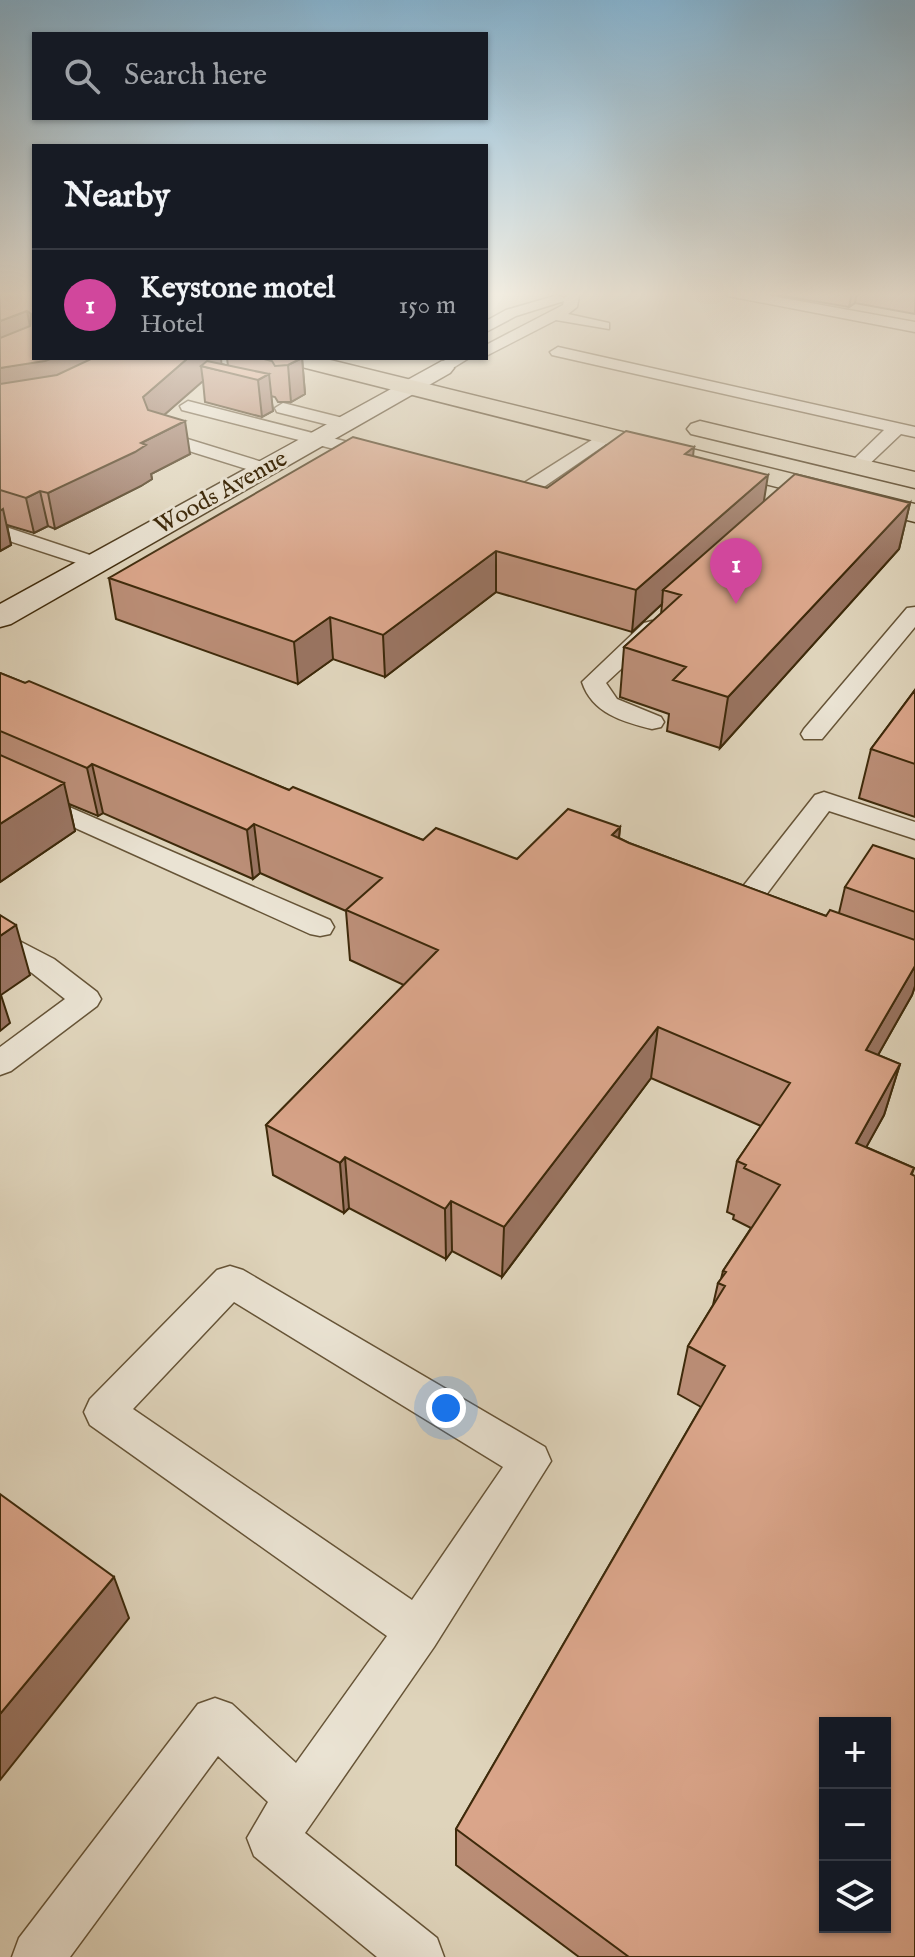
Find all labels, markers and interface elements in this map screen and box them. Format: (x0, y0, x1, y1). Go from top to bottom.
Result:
search box (32, 32, 488, 120)
icon: search (60, 54, 104, 98)
text: Search here (124, 57, 267, 95)
text: Nearby (64, 175, 170, 218)
text: Keystone motel (140, 270, 335, 308)
text: 1 (85, 289, 95, 322)
text: 150 m (398, 289, 456, 322)
text: Hotel (140, 308, 204, 341)
street label: Woods Avenue (149, 444, 293, 542)
pin: 1 (710, 538, 762, 604)
your location (426, 1388, 466, 1428)
map controls (819, 1717, 891, 1933)
button: + (819, 1717, 891, 1789)
button: − (819, 1789, 891, 1861)
button: layers (819, 1861, 891, 1933)

